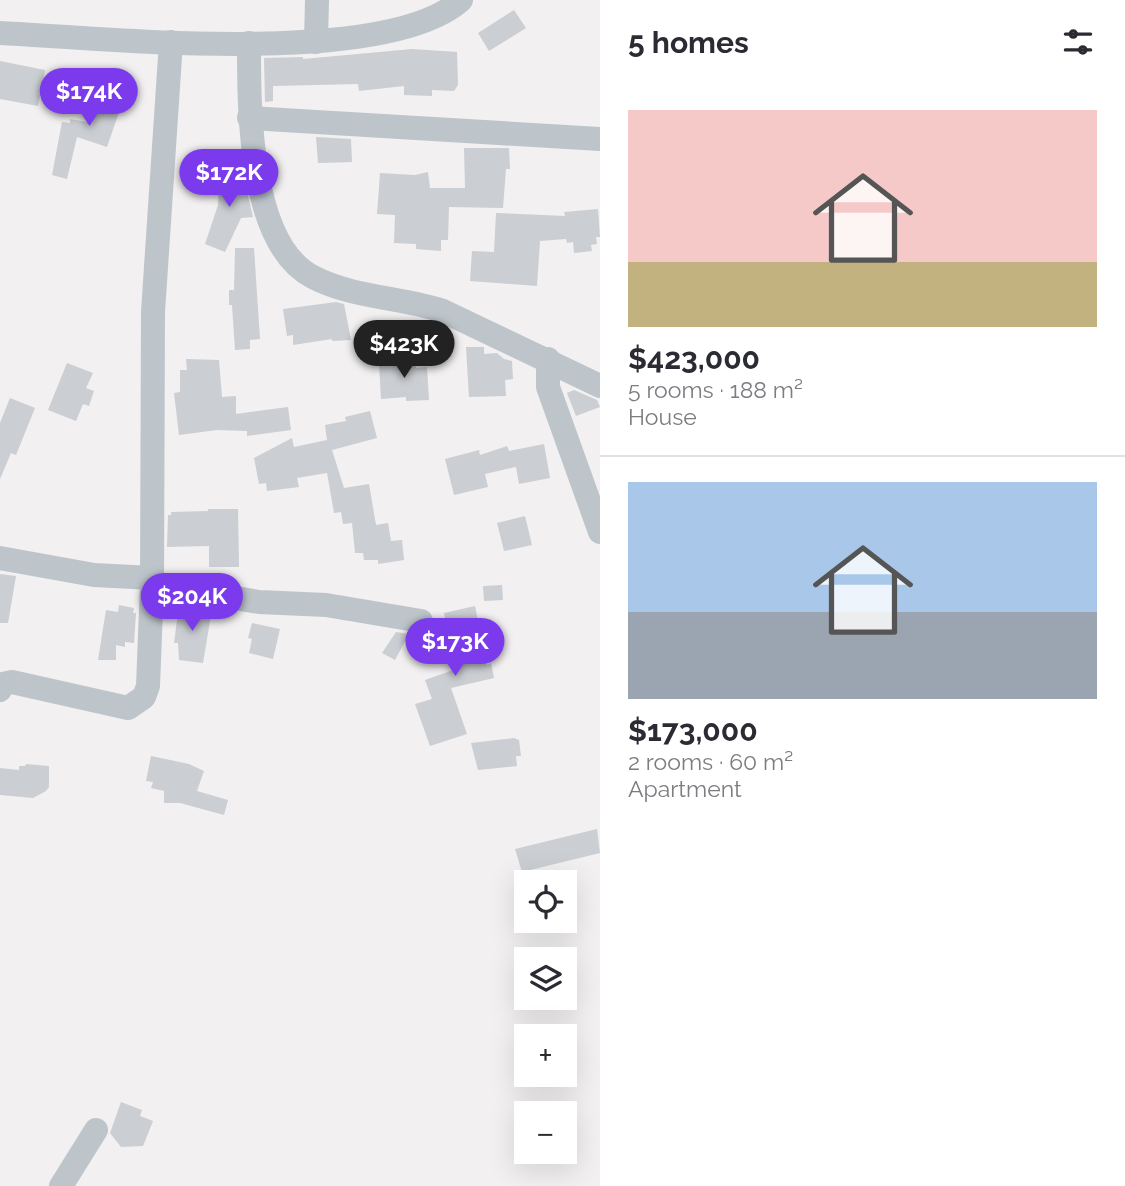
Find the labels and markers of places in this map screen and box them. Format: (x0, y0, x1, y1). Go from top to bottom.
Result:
pin: $174K (40, 68, 138, 128)
pin: $172K (180, 150, 278, 209)
pin: $423K (355, 320, 453, 380)
pin: $204K (143, 574, 241, 633)
pin: $173K (406, 618, 504, 678)

